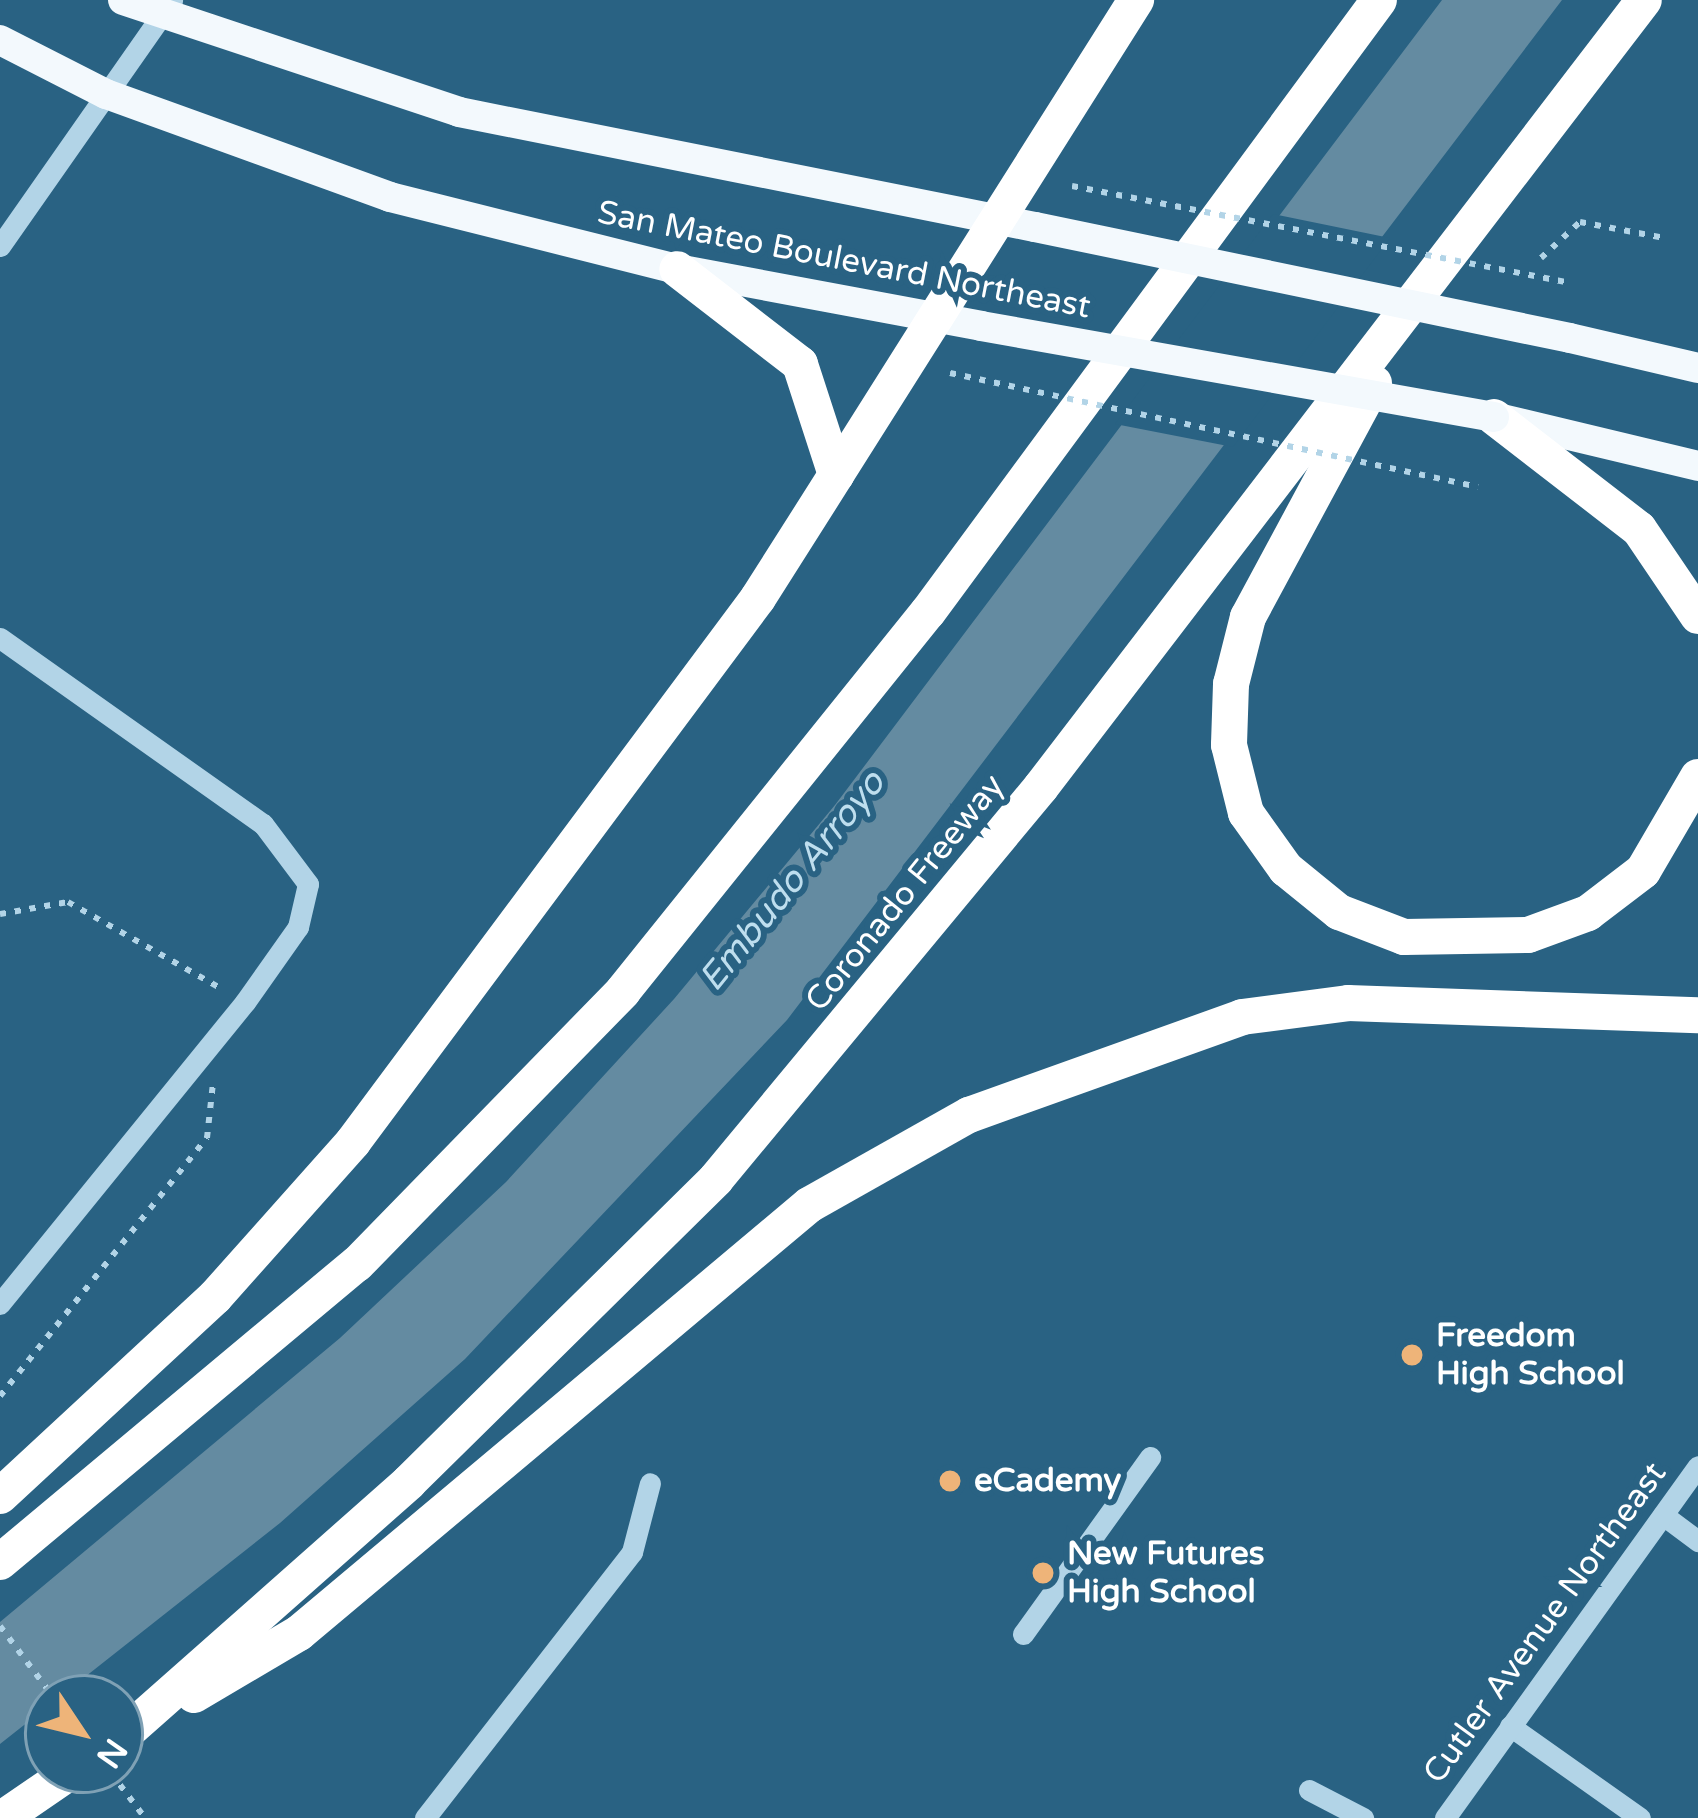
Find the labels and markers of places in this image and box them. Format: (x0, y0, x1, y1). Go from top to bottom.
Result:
place label: Freedom High School (1436, 1316, 1625, 1394)
marker: Freedom High School (1399, 1342, 1425, 1368)
place label: eCademy (974, 1461, 1121, 1501)
marker: eCademy (937, 1468, 963, 1494)
place label: New Futures High School (1067, 1534, 1265, 1612)
marker: New Futures High School (1030, 1560, 1056, 1586)

